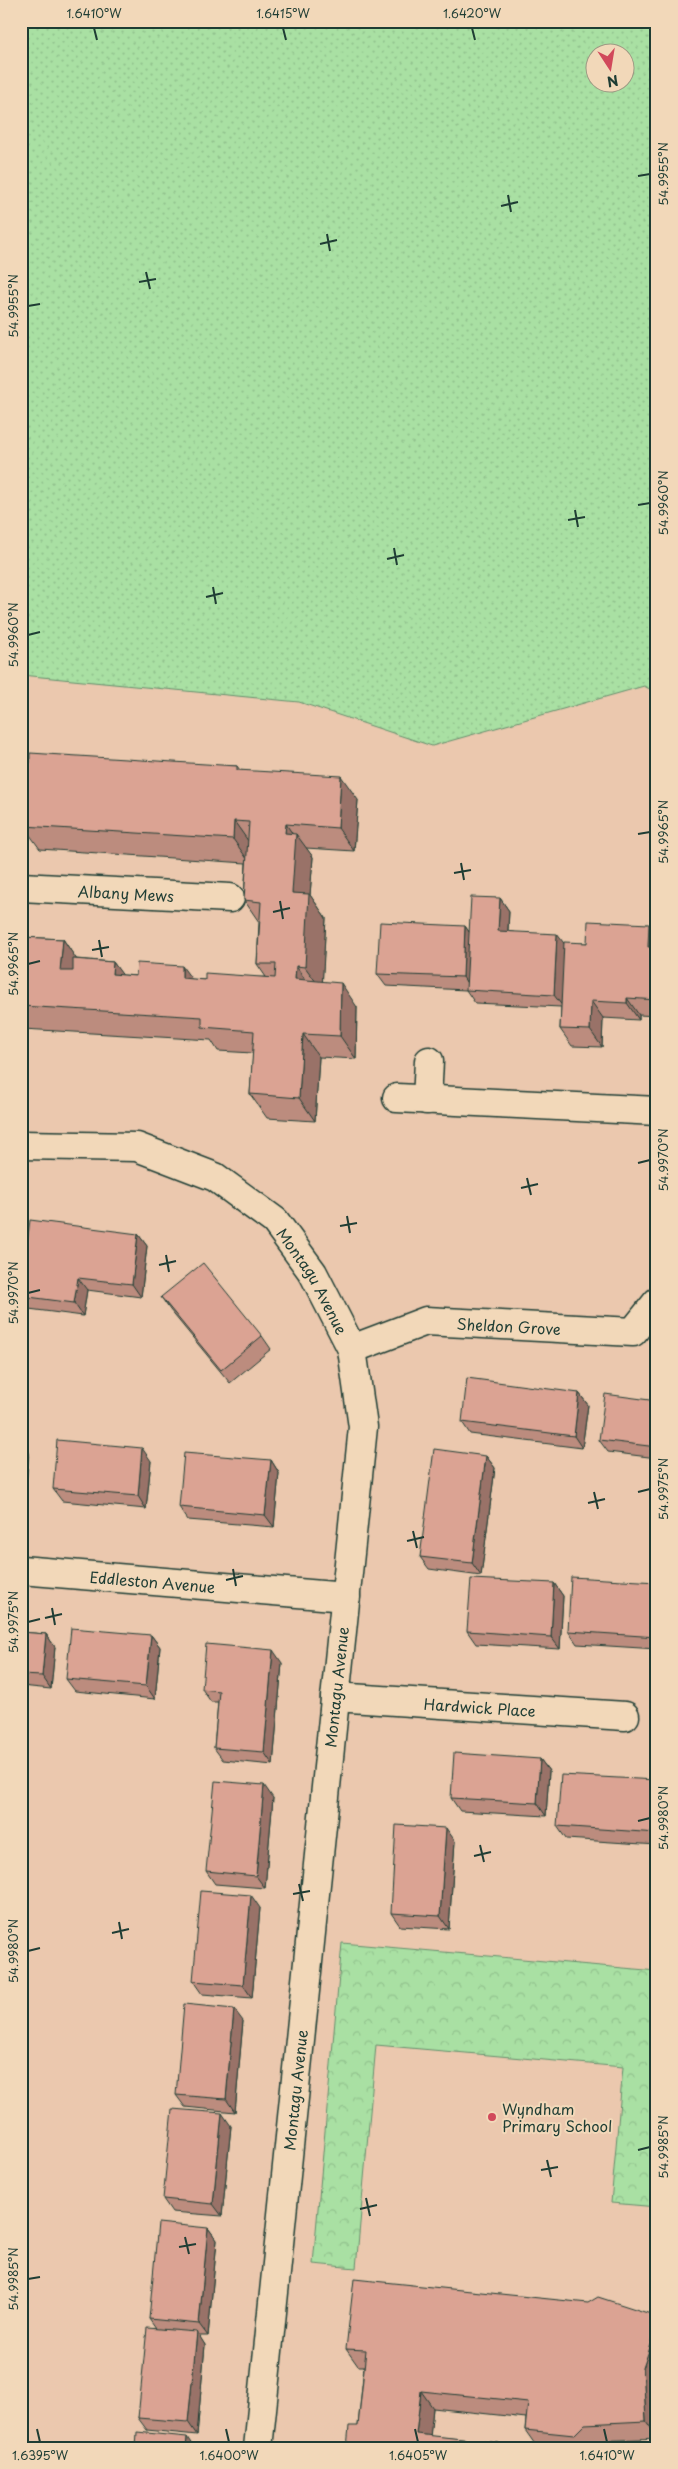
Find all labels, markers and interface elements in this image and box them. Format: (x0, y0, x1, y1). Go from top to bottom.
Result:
text: 1.6410°W (66, 4, 122, 22)
text: 1.6415°W (256, 4, 310, 22)
text: 1.6420°W (443, 4, 502, 22)
north arrow (586, 42, 636, 92)
text: N (605, 70, 620, 93)
text: 54.9955°N (654, 142, 672, 206)
text: 54.9955°N (4, 274, 22, 338)
text: 54.9960°N (654, 470, 672, 536)
text: 54.9960°N (4, 602, 22, 668)
text: 54.9965°N (654, 800, 672, 864)
street label: Albany Mews (77, 879, 175, 907)
text: 54.9965°N (4, 932, 22, 996)
text: 54.9970°N (654, 1128, 672, 1192)
street label: Montagu Avenue (272, 1223, 354, 1338)
text: 54.9970°N (4, 1261, 22, 1325)
street label: Sheldon Grove (456, 1311, 562, 1340)
text: 54.9975°N (654, 1458, 672, 1520)
street label: Eddleston Avenue (89, 1564, 216, 1598)
text: 54.9975°N (4, 1591, 22, 1653)
street label: Montagu Avenue (318, 1626, 354, 1748)
street label: Hardwick Place (423, 1691, 536, 1722)
text: 54.9980°N (654, 1786, 672, 1850)
text: 54.9980°N (4, 1919, 22, 1983)
street label: Montagu Avenue (277, 2029, 313, 2151)
place label: Wyndham Primary School (502, 2097, 612, 2137)
marker: Wyndham Primary School (486, 2111, 498, 2123)
text: 54.9985°N (654, 2115, 672, 2179)
text: 54.9985°N (4, 2247, 22, 2311)
text: 1.6395°W (12, 2446, 69, 2464)
text: 1.6400°W (200, 2446, 259, 2464)
text: 1.6405°W (389, 2446, 448, 2464)
text: 1.6410°W (579, 2446, 635, 2464)

